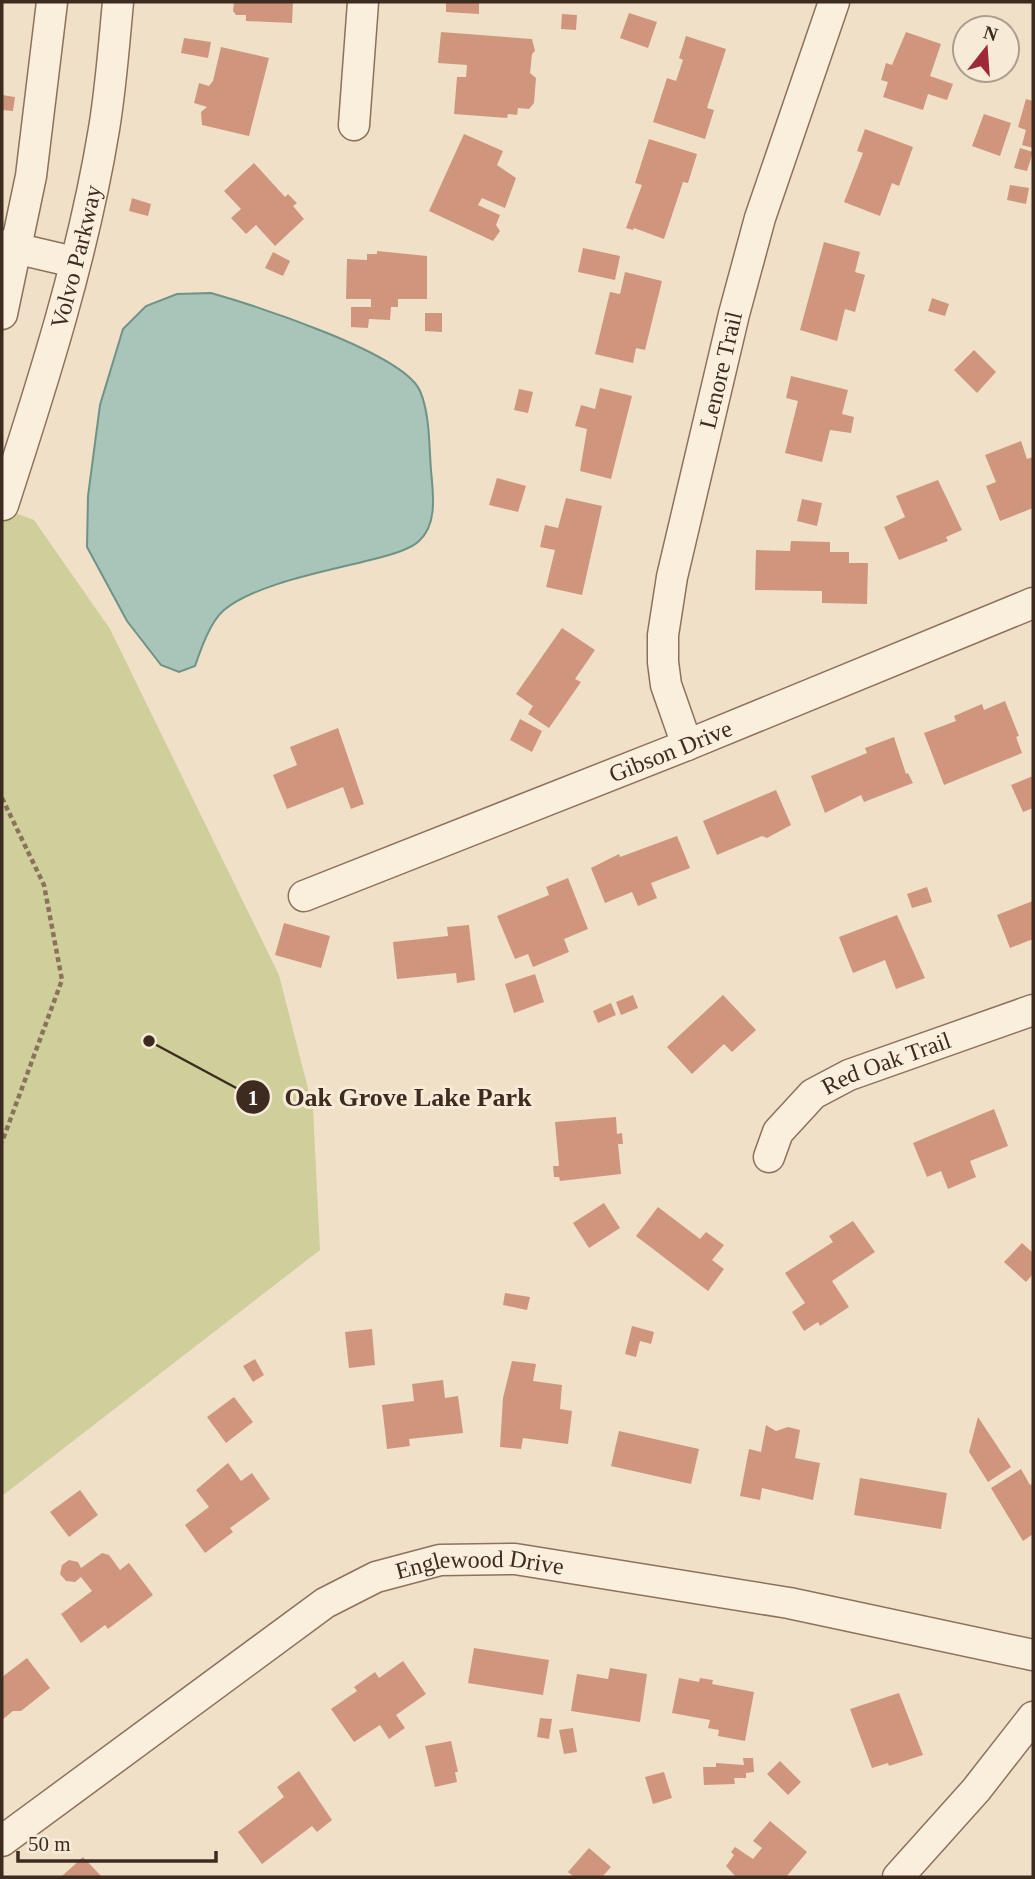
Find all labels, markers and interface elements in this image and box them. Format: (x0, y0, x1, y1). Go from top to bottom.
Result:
north arrow (951, 14, 1021, 84)
text: N (981, 21, 1001, 45)
street label: Volvo Parkway (46, 183, 106, 331)
street label: Lenore Trail (694, 309, 747, 431)
street label: Gibson Drive (605, 715, 736, 787)
street label: Red Oak Trail (817, 1027, 955, 1100)
callout: Oak Grove Lake Park (236, 1074, 546, 1121)
text: Oak Grove Lake Park (284, 1083, 532, 1112)
text: 1 (248, 1086, 258, 1110)
street label: Englewood Drive (393, 1545, 566, 1584)
scale bar (18, 1820, 215, 1864)
text: 50 m (28, 1832, 71, 1856)

